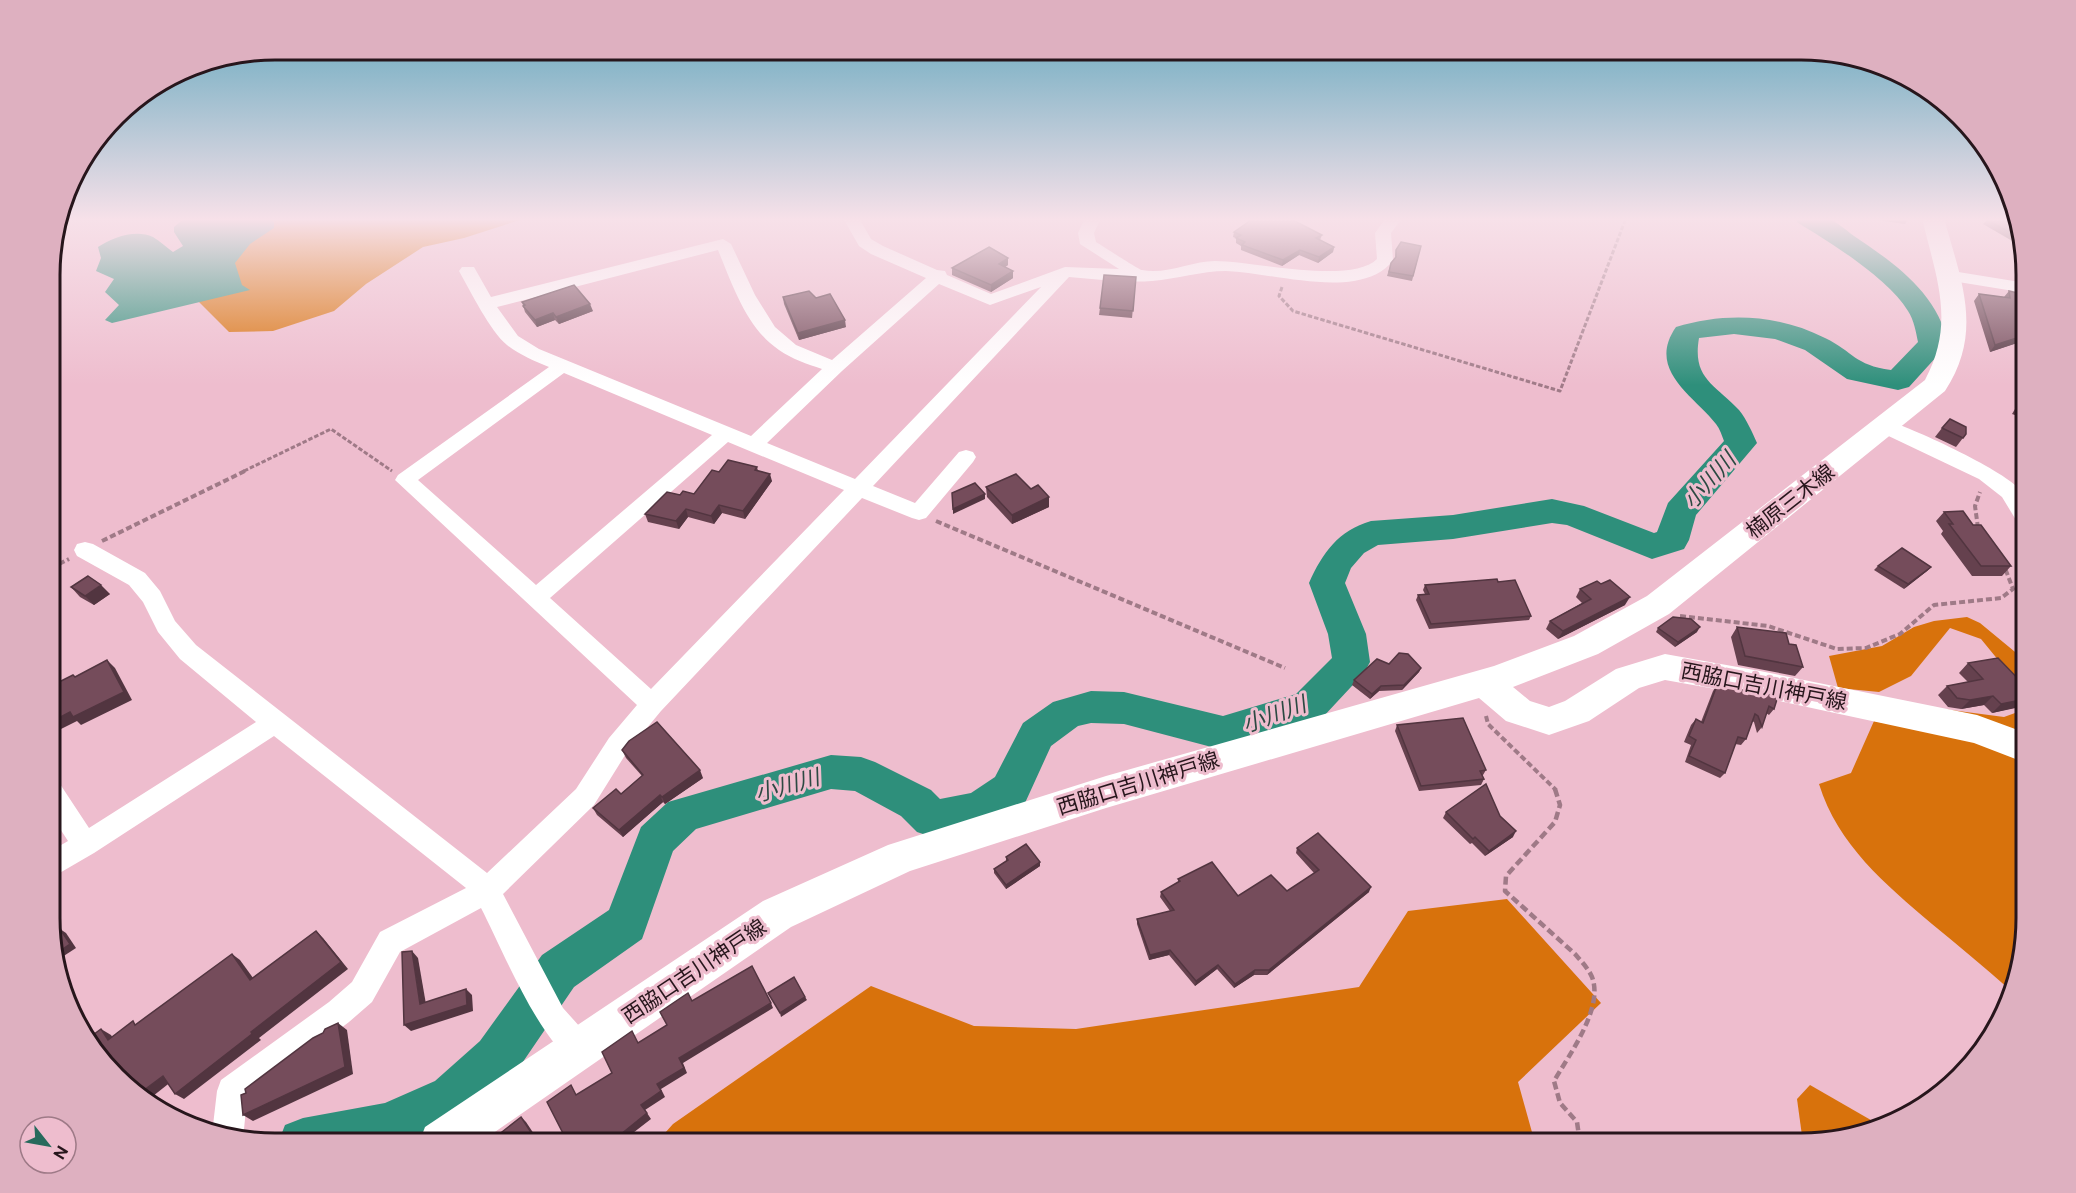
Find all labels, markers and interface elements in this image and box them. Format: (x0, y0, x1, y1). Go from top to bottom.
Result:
water label: 小川川 (1677, 445, 1742, 513)
street label: 楠原三木線 (1741, 459, 1839, 543)
street label: 西脇口吉川神戸線 (1679, 658, 1849, 714)
water label: 小川川 (1239, 690, 1311, 738)
street label: 西脇口吉川神戸線 (1054, 746, 1222, 820)
water label: 小川川 (752, 763, 824, 807)
street label: 西脇口吉川神戸線 (617, 914, 771, 1028)
north arrow (18, 1115, 78, 1175)
text: N (49, 1142, 72, 1163)

